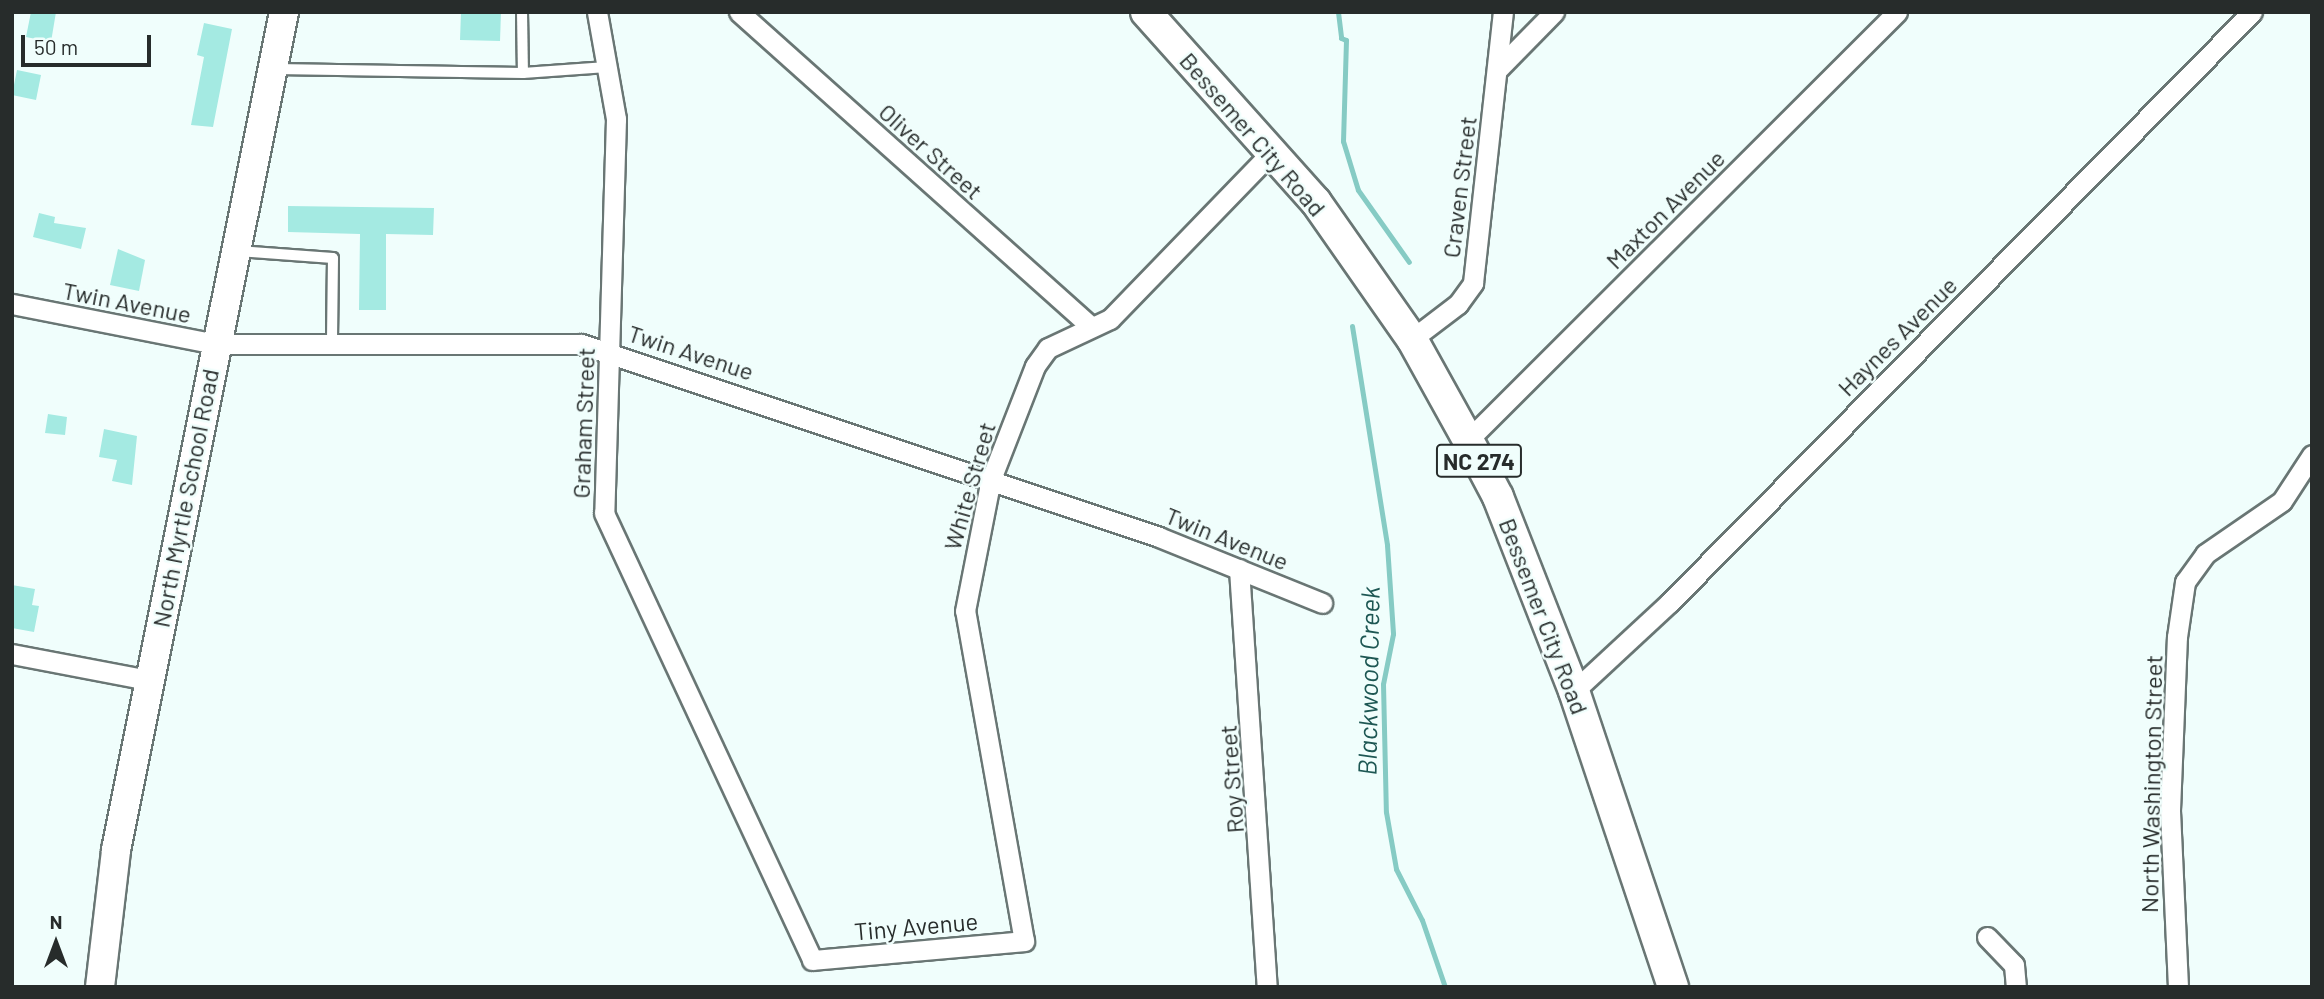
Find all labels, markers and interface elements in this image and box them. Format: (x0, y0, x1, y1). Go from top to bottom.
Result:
scale bar (24, 21, 154, 65)
text: 50 m (34, 34, 78, 59)
street label: Bessemer City Road (1174, 46, 1332, 222)
street label: Oliver Street (873, 97, 989, 205)
street label: Craven Street (1436, 115, 1482, 259)
street label: Maxton Avenue (1600, 144, 1730, 274)
street label: Haynes Avenue (1831, 270, 1963, 402)
street label: Twin Avenue (60, 275, 194, 329)
street label: Twin Avenue (625, 318, 757, 386)
street label: Graham Street (566, 347, 600, 499)
street label: North Myrtle School Road (146, 366, 224, 630)
street label: White Street (937, 419, 1001, 553)
road number: NC 274 (1435, 442, 1523, 481)
street label: Twin Avenue (1161, 500, 1293, 576)
street label: Bessemer City Road (1493, 514, 1595, 718)
water label: Blackwood Creek (1351, 586, 1385, 776)
street label: North Washington Street (2134, 655, 2168, 913)
street label: Roy Street (1213, 724, 1249, 834)
street label: Tiny Avenue (853, 906, 979, 946)
north arrow (21, 908, 91, 978)
text: N (50, 910, 62, 933)

